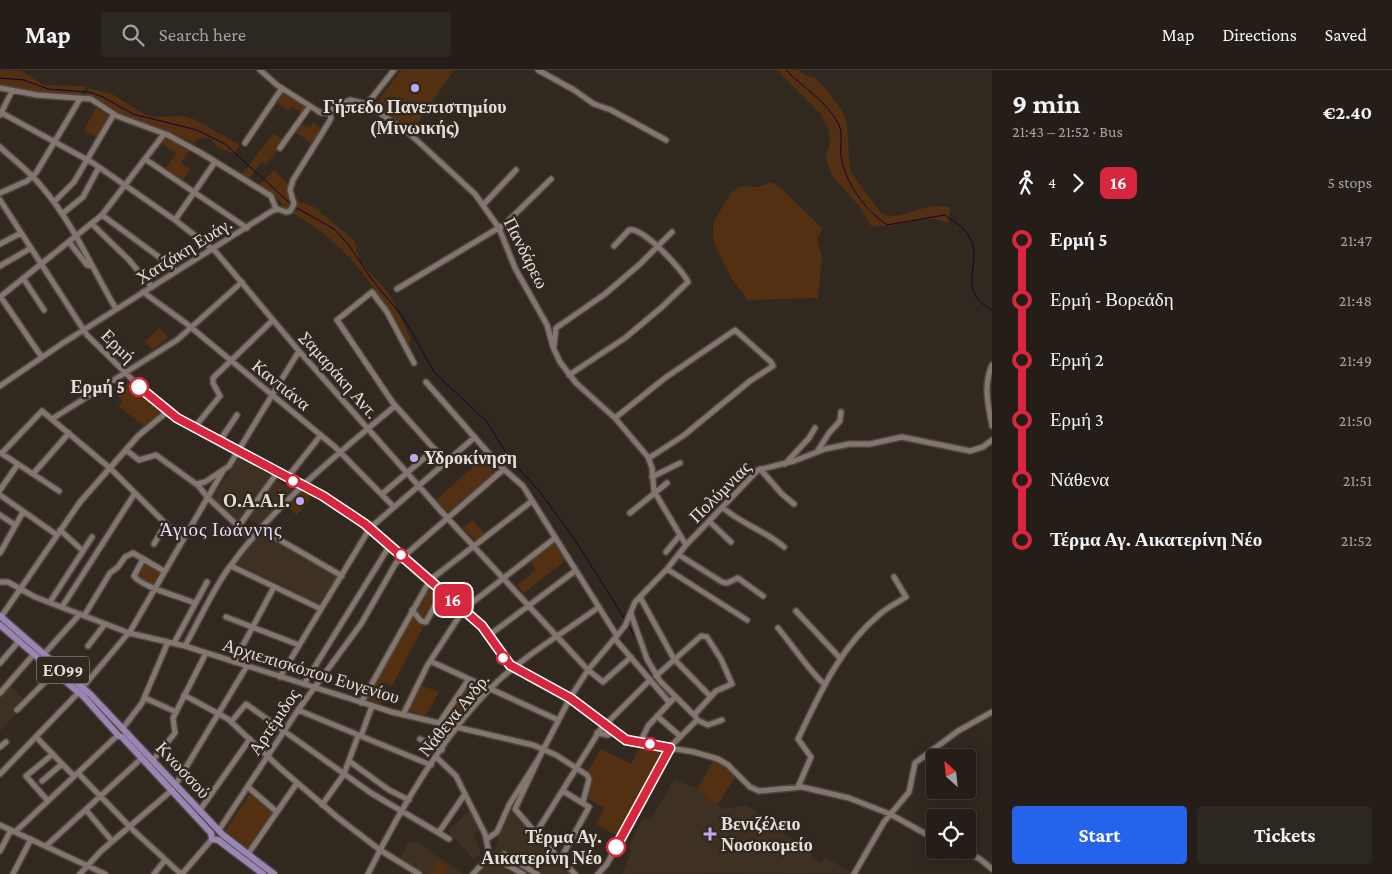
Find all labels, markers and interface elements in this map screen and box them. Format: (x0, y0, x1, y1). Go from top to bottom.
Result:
search box (101, 12, 451, 57)
text: Map (25, 21, 71, 48)
icon: search (119, 21, 147, 49)
text: Search here (159, 24, 246, 45)
text: Map (1162, 25, 1194, 45)
text: Directions (1222, 25, 1297, 45)
text: Saved (1325, 25, 1367, 45)
marker: Γήπεδο Πανεπιστημίου (Μινωικής) (409, 82, 421, 94)
text: 9 min (1012, 88, 1081, 119)
place label: Γήπεδο Πανεπιστημίου (Μινωικής) (323, 97, 507, 139)
text: €2.40 (1323, 102, 1372, 123)
text: 21:43 – 21:52 · Bus (1012, 123, 1123, 140)
icon: walk (1012, 169, 1040, 197)
icon: forward (1064, 169, 1092, 197)
text: 16 (1110, 173, 1127, 193)
text: 4 (1048, 174, 1056, 191)
text: 5 stops (1327, 174, 1372, 191)
street label: Χατζάκη Ευάγ. (132, 214, 236, 288)
street label: Πανδάρεω (500, 214, 552, 292)
text: Ερμή 5 (1050, 229, 1107, 250)
text: 21:47 (1340, 232, 1372, 249)
text: Ερμή - Βορεάδη (1050, 289, 1174, 310)
text: 21:48 (1339, 292, 1372, 309)
street label: Ερμή (97, 325, 139, 367)
street label: Σαμαράκη Αντ. (296, 327, 382, 423)
text: Ερμή 2 (1050, 349, 1104, 370)
text: 21:49 (1339, 352, 1372, 369)
street label: Καντιάνα (248, 356, 315, 415)
place label: Ερμή 5 (71, 377, 125, 397)
marker: Ερμή 5 (129, 377, 149, 397)
text: Ερμή 3 (1050, 409, 1104, 430)
text: 21:50 (1339, 412, 1372, 429)
place label: Υδροκίνηση (424, 448, 517, 468)
marker: Υδροκίνηση (408, 452, 420, 464)
street label: Πολύμνιας (685, 457, 755, 527)
text: Νάθενα (1050, 469, 1109, 490)
text: 21:51 (1343, 472, 1372, 489)
unlabelled marker (286, 474, 300, 488)
place label: Ο.Α.Α.Ι. (223, 491, 290, 511)
marker: Ο.Α.Α.Ι. (294, 495, 306, 507)
district label: Άγιος Ιωάννης (160, 519, 282, 540)
text: Τέρμα Αγ. Αικατερίνη Νέο (1050, 529, 1262, 550)
text: 21:52 (1341, 532, 1372, 549)
unlabelled marker (394, 548, 408, 562)
line badge: 16 (430, 584, 476, 616)
text: 16 (445, 590, 461, 610)
street label: Αρχιεπισκόπου Ευγενίου (220, 634, 402, 708)
unlabelled marker (496, 651, 510, 665)
road number: ΕΟ99 (37, 656, 89, 684)
street label: Νάθενα Ανδρ. (414, 669, 494, 761)
street label: Αρτέμιδος (244, 685, 304, 759)
street label: Κνωσσού (152, 737, 214, 803)
unlabelled marker (643, 737, 657, 751)
north arrow (926, 749, 976, 799)
map controls (926, 749, 976, 859)
button: Start (1012, 806, 1187, 864)
button: Tickets (1197, 806, 1372, 864)
button: locate (926, 809, 976, 859)
place label: Βενιζέλειο Νοσοκομείο (721, 814, 813, 855)
place label: Τέρμα Αγ. Αικατερίνη Νέο (481, 827, 602, 868)
marker: Βενιζέλειο Νοσοκομείο (703, 827, 717, 841)
marker: Τέρμα Αγ. Αικατερίνη Νέο (606, 837, 626, 857)

